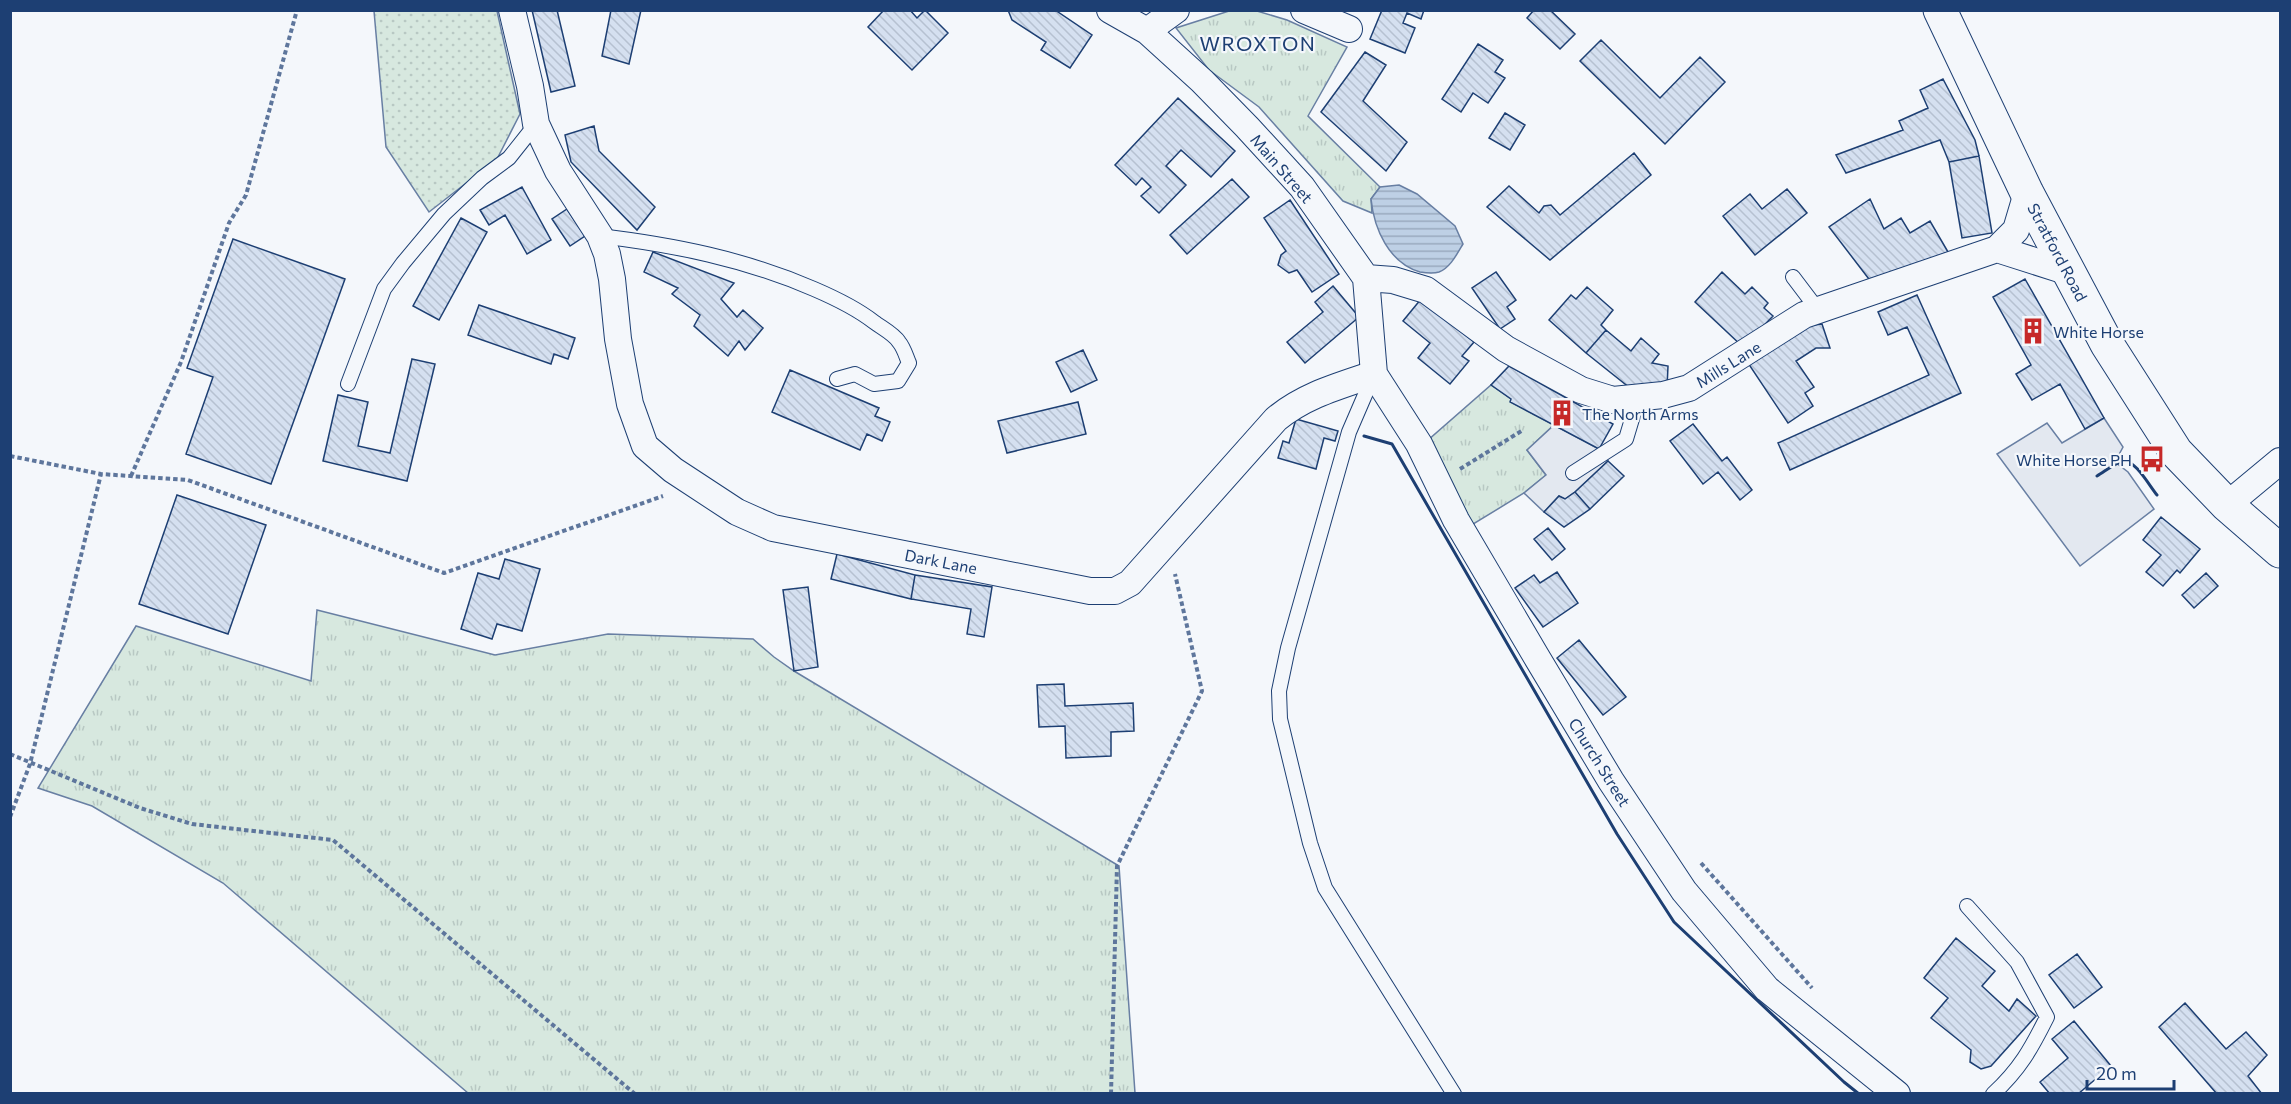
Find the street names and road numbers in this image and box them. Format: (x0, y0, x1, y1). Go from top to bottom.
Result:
street label: Main Street (1247, 130, 1317, 207)
street label: Stratford Road (2024, 200, 2092, 304)
street label: Mills Lane (1692, 337, 1764, 391)
street label: Dark Lane (903, 545, 979, 577)
street label: Church Street (1565, 714, 1635, 810)

